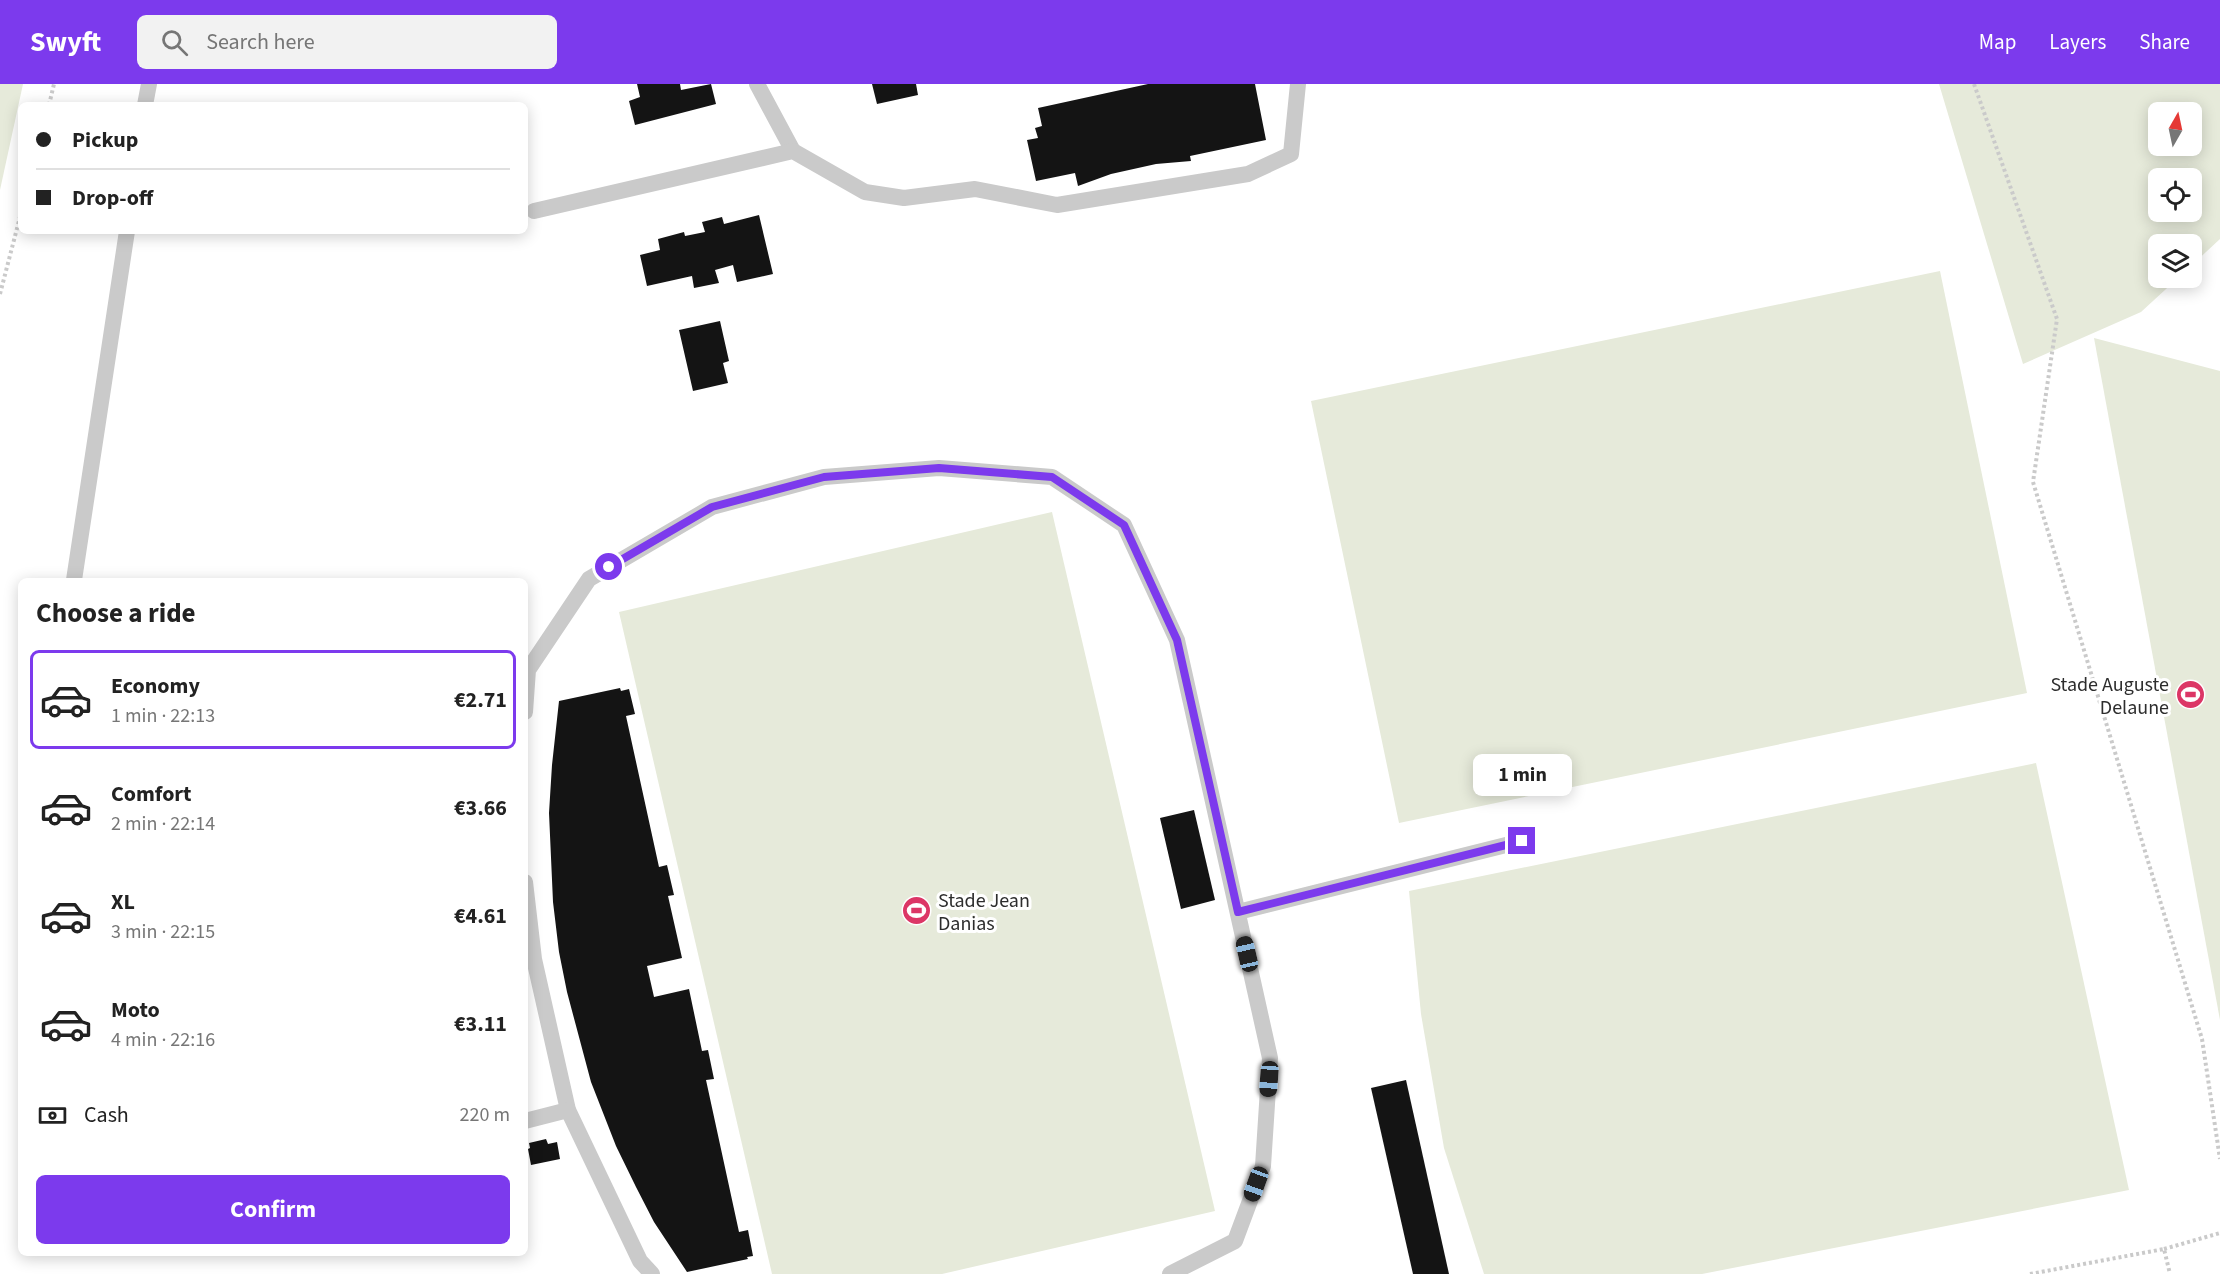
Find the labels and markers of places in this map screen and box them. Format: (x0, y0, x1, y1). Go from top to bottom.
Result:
place label: Stade Auguste Delaune (2050, 671, 2169, 722)
sports icon: Stade Auguste Delaune (2174, 679, 2206, 711)
place label: Stade Jean Danias (938, 887, 1030, 938)
sports icon: Stade Jean Danias (901, 895, 933, 927)

